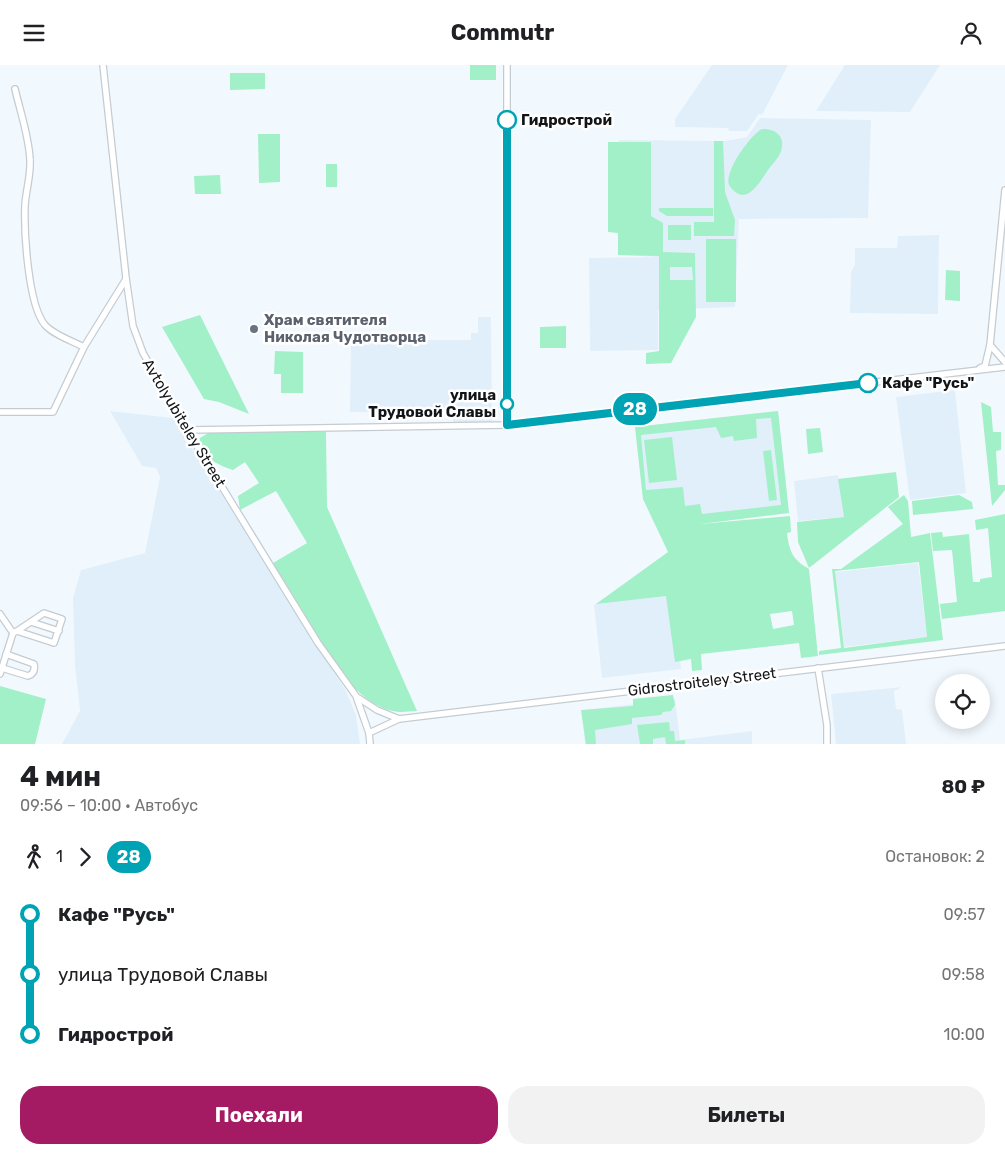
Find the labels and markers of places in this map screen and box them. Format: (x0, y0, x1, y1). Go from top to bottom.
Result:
marker: Гидрострой (497, 110, 517, 130)
place label: Гидрострой (521, 111, 612, 129)
place label: Храм святителя Николая Чудотворца (264, 311, 426, 346)
marker: Храм святителя Николая Чудотворца (248, 323, 260, 335)
marker: Кафе "Русь" (858, 373, 878, 393)
place label: Кафе "Русь" (882, 374, 974, 392)
place label: улица Трудовой Славы (368, 386, 496, 421)
marker: улица Трудовой Славы (500, 397, 514, 411)

